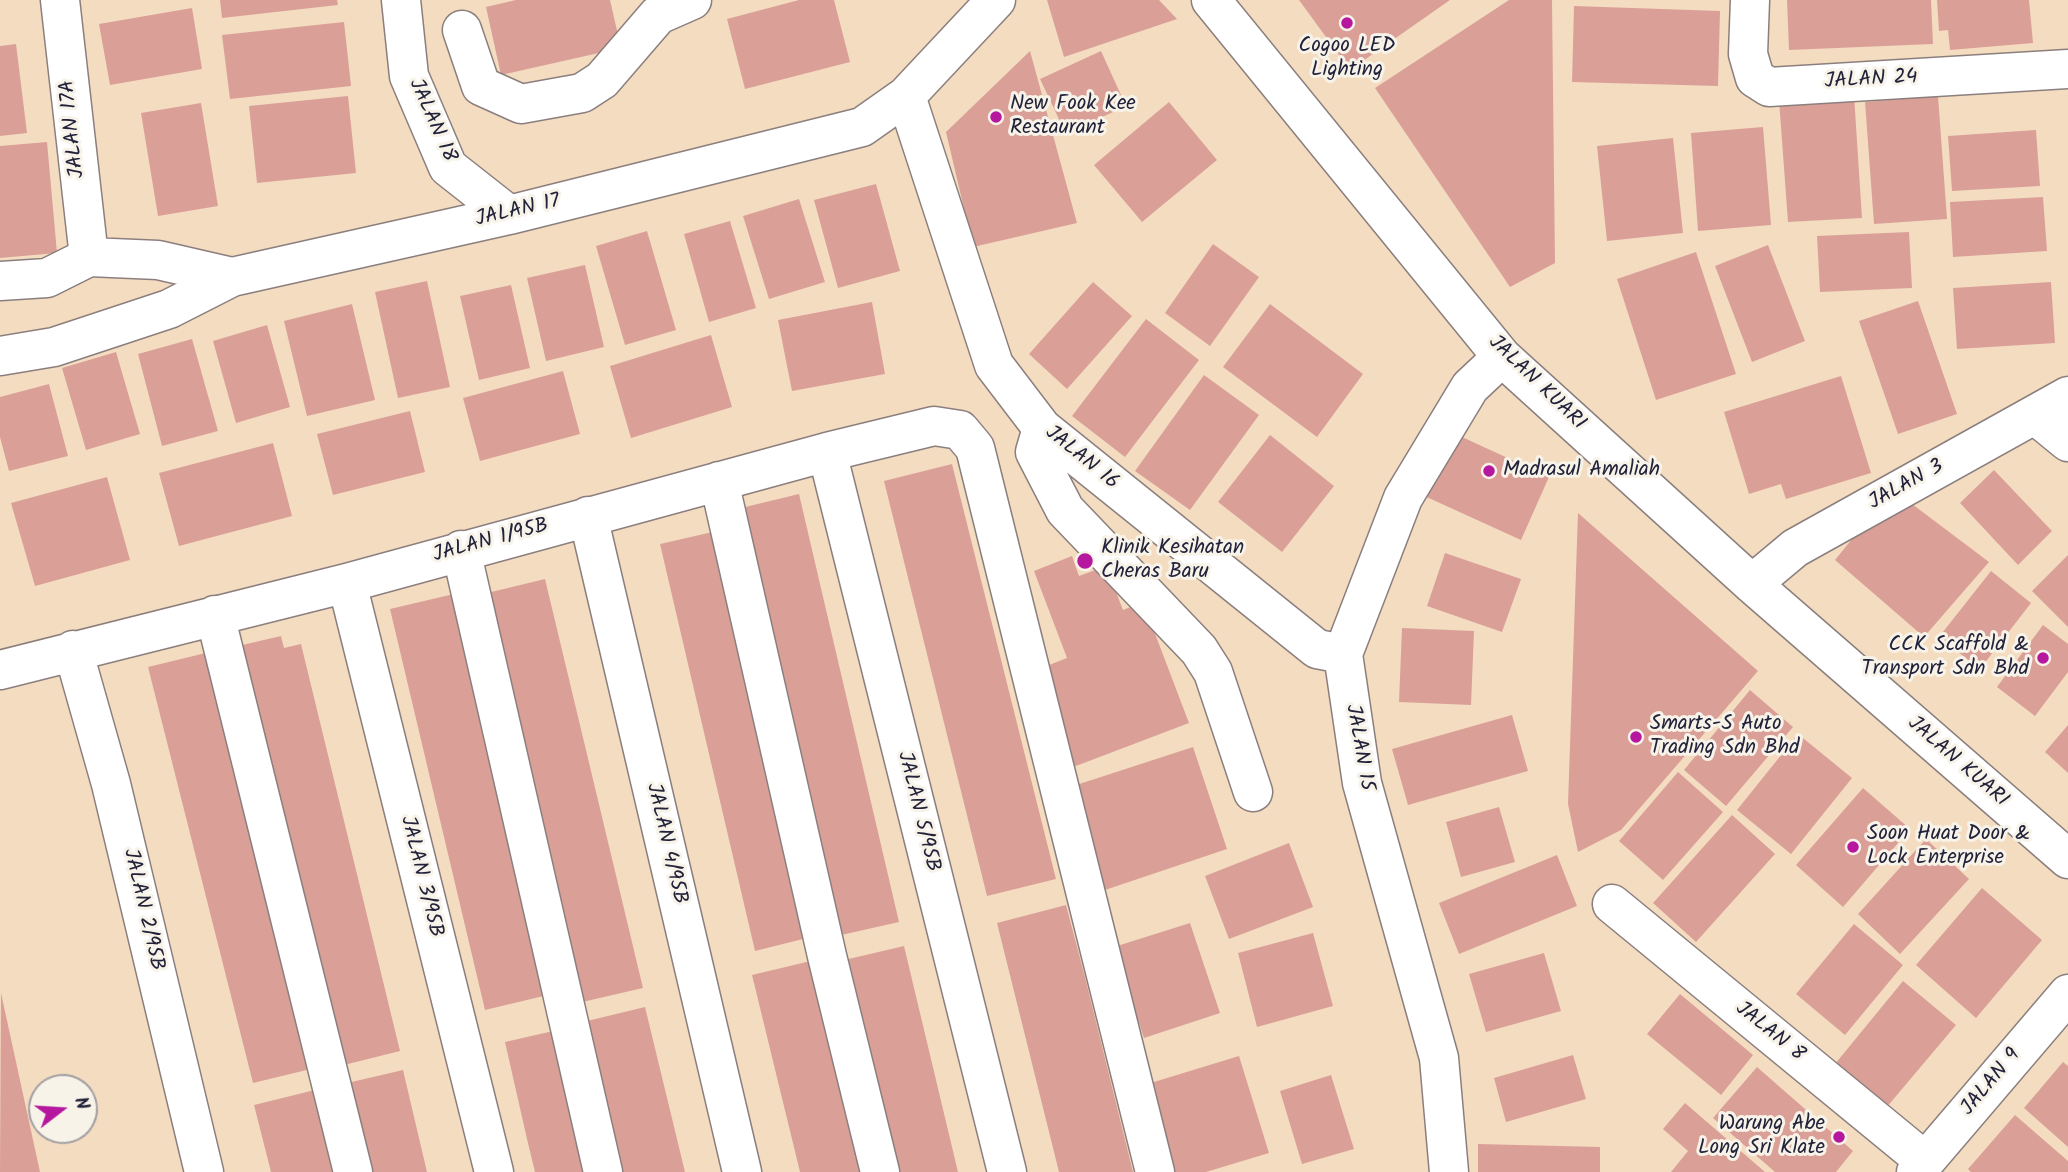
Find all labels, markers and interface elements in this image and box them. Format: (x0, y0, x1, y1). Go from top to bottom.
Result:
marker: Cogoo LED Lighting (1339, 15, 1355, 31)
place label: Cogoo LED Lighting (1299, 34, 1395, 84)
street label: JALAN 24 (1824, 66, 1918, 96)
street label: JALAN 18 (401, 75, 461, 167)
street label: JALAN 17A (56, 79, 92, 179)
place label: New Fook Kee Restaurant (1010, 92, 1136, 142)
marker: New Fook Kee Restaurant (988, 109, 1004, 125)
street label: JALAN 17 (473, 190, 563, 234)
street label: JALAN KUARI (1482, 331, 1590, 437)
street label: JALAN 16 (1039, 422, 1123, 496)
street label: JALAN 3 (1865, 455, 1949, 517)
place label: Madrasul Amaliah (1503, 458, 1660, 484)
marker: Madrasul Amaliah (1481, 463, 1497, 479)
street label: JALAN 1/95B (431, 515, 551, 569)
place label: Klinik Kesihatan Cheras Baru (1101, 536, 1244, 586)
marker: Klinik Kesihatan Cheras Baru (1075, 551, 1095, 571)
place label: CCK Scaffold & Transport Sdn Bhd (1861, 633, 2029, 683)
marker: CCK Scaffold & Transport Sdn Bhd (2035, 650, 2051, 666)
street label: JALAN 15 (1338, 703, 1378, 793)
place label: Smarts-S Auto Trading Sdn Bhd (1650, 712, 1799, 762)
street label: JALAN KUARI (1901, 712, 2013, 814)
marker: Smarts-S Auto Trading Sdn Bhd (1628, 729, 1644, 745)
street label: JALAN 5/95B (890, 749, 944, 875)
street label: JALAN 4/95B (639, 781, 691, 907)
street label: JALAN 3/95B (393, 814, 447, 940)
place label: Soon Huat Door & Lock Enterprise (1867, 822, 2030, 872)
marker: Soon Huat Door & Lock Enterprise (1845, 839, 1861, 855)
street label: JALAN 2/95B (116, 847, 168, 973)
street label: JALAN 8 (1729, 997, 1809, 1069)
street label: JALAN 9 (1957, 1044, 2027, 1122)
north arrow (28, 1074, 98, 1144)
text: N (65, 1093, 97, 1114)
place label: Warung Abe Long Sri Klate (1698, 1112, 1825, 1162)
marker: Warung Abe Long Sri Klate (1831, 1129, 1847, 1145)

